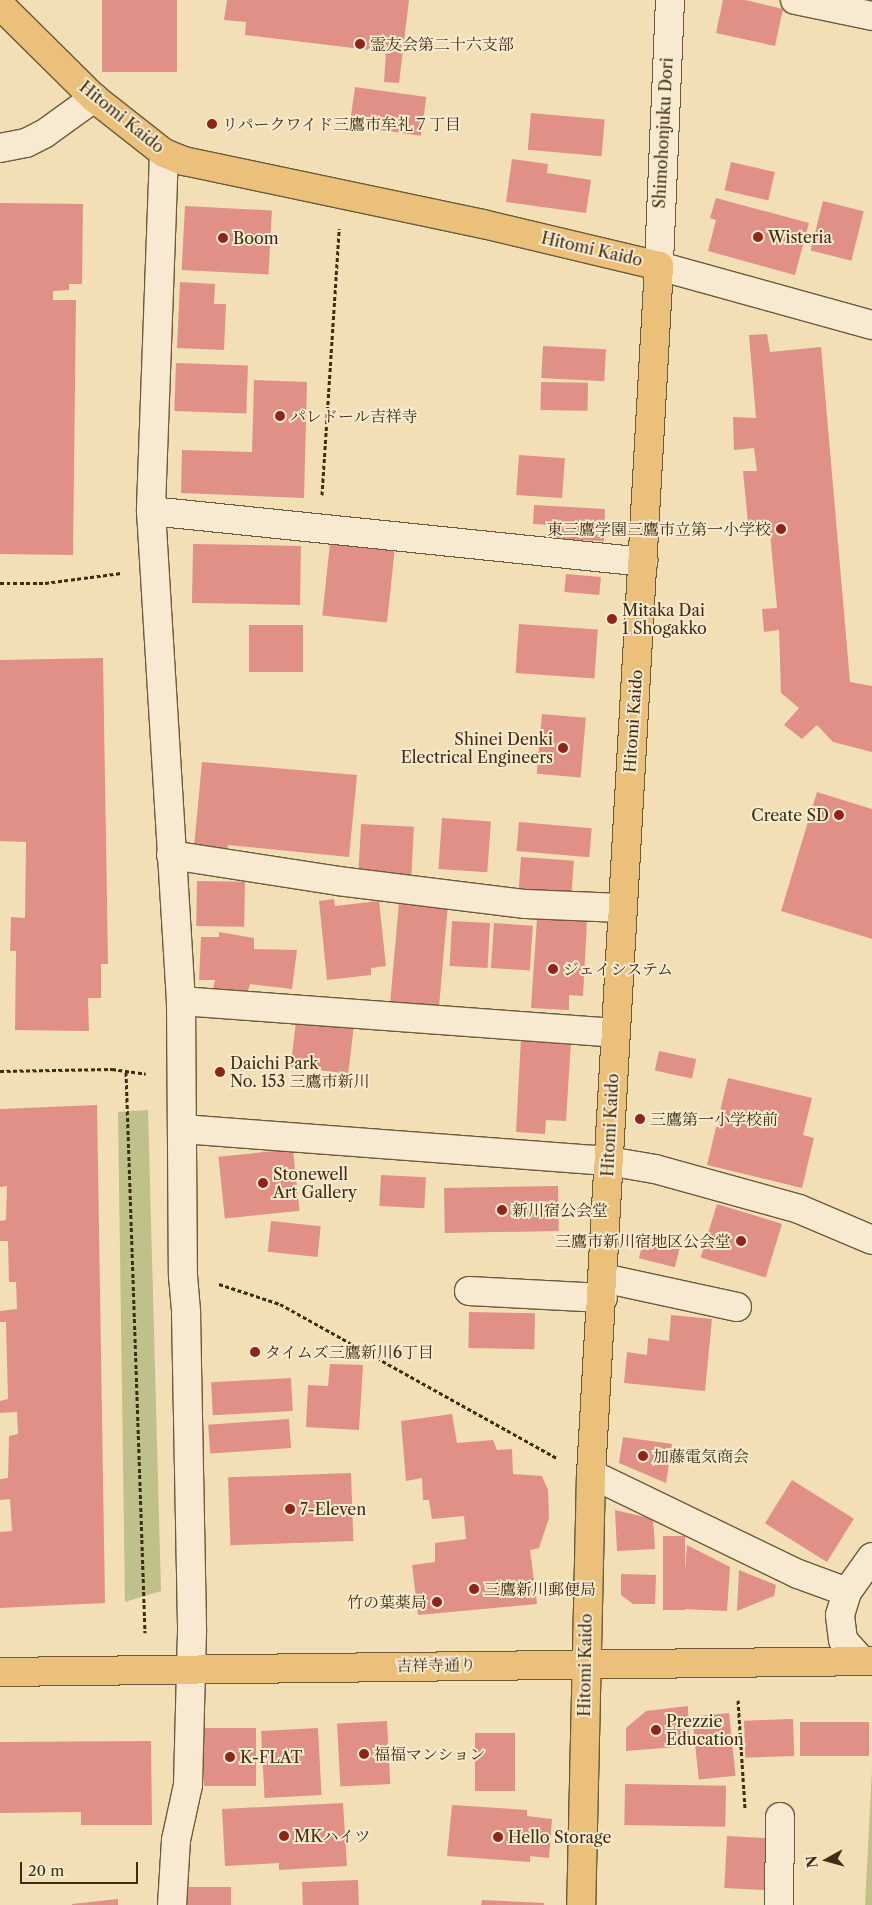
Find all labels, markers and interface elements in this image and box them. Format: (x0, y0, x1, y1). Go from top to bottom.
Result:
place label: 霊友会第二十六支部 (370, 34, 514, 54)
marker: 霊友会第二十六支部 (354, 38, 366, 50)
street label: Shimohonjuku Dori (649, 57, 677, 209)
street label: Hitomi Kaido (76, 77, 168, 157)
place label: リパークワイド三鷹市牟礼７丁目 (222, 114, 462, 134)
marker: リパークワイド三鷹市牟礼７丁目 (206, 118, 218, 130)
place label: Wisteria (768, 227, 832, 247)
place label: Boom (233, 228, 279, 248)
street label: Hitomi Kaido (539, 228, 645, 270)
marker: Wisteria (752, 231, 764, 243)
marker: Boom (217, 232, 229, 244)
place label: パレドール吉祥寺 (290, 406, 418, 426)
marker: パレドール吉祥寺 (274, 410, 286, 422)
place label: 東三鷹学園三鷹市立第一小学校 (547, 519, 771, 539)
marker: 東三鷹学園三鷹市立第一小学校 (775, 523, 787, 535)
place label: Mitaka Dai 1 Shogakko (622, 600, 707, 638)
marker: Mitaka Dai 1 Shogakko (606, 613, 618, 625)
street label: Hitomi Kaido (620, 669, 646, 773)
place label: Shinei Denki Electrical Engineers (401, 729, 553, 767)
marker: Shinei Denki Electrical Engineers (557, 742, 569, 754)
place label: Create SD (751, 805, 829, 825)
marker: Create SD (833, 809, 845, 821)
place label: ジェイシステム (563, 959, 675, 979)
marker: ジェイシステム (547, 963, 559, 975)
place label: Daichi Park No. 153 三鷹市新川 (230, 1053, 370, 1091)
marker: Daichi Park No. 153 三鷹市新川 (214, 1066, 226, 1078)
street label: Hitomi Kaido (598, 1073, 622, 1177)
place label: 三鷹第一小学校前 (650, 1109, 778, 1129)
marker: 三鷹第一小学校前 (634, 1113, 646, 1125)
place label: Stonewell Art Gallery (273, 1164, 357, 1202)
marker: Stonewell Art Gallery (257, 1177, 269, 1189)
place label: 新川宿公会堂 (512, 1200, 608, 1220)
marker: 新川宿公会堂 (496, 1204, 508, 1216)
place label: 三鷹市新川宿地区公会堂 (555, 1231, 731, 1251)
marker: 三鷹市新川宿地区公会堂 (735, 1235, 747, 1247)
place label: タイムズ三鷹新川6丁目 (265, 1342, 434, 1362)
marker: タイムズ三鷹新川6丁目 (249, 1346, 261, 1358)
place label: 加藤電気商会 (653, 1446, 749, 1466)
marker: 加藤電気商会 (637, 1450, 649, 1462)
place label: 7-Eleven (300, 1499, 366, 1519)
marker: 7-Eleven (284, 1503, 296, 1515)
place label: 三鷹新川郵便局 (484, 1579, 596, 1599)
marker: 三鷹新川郵便局 (468, 1583, 480, 1595)
place label: 竹の葉薬局 (347, 1592, 427, 1612)
marker: 竹の葉薬局 (431, 1596, 443, 1608)
street label: Hitomi Kaido (574, 1613, 596, 1717)
street label: 吉祥寺通り (396, 1655, 476, 1675)
place label: Prezzie Education (666, 1711, 744, 1749)
marker: Prezzie Education (650, 1724, 662, 1736)
place label: 福福マンション (374, 1744, 486, 1764)
place label: K-FLAT (240, 1747, 302, 1767)
marker: 福福マンション (358, 1748, 370, 1760)
marker: K-FLAT (224, 1751, 236, 1763)
place label: MKハイツ (294, 1826, 371, 1846)
place label: Hello Storage (508, 1827, 611, 1847)
marker: MKハイツ (278, 1830, 290, 1842)
marker: Hello Storage (492, 1831, 504, 1843)
north arrow (802, 1835, 852, 1885)
scale bar (22, 1852, 140, 1884)
text: N (802, 1855, 822, 1869)
text: 20 m (28, 1861, 64, 1880)

